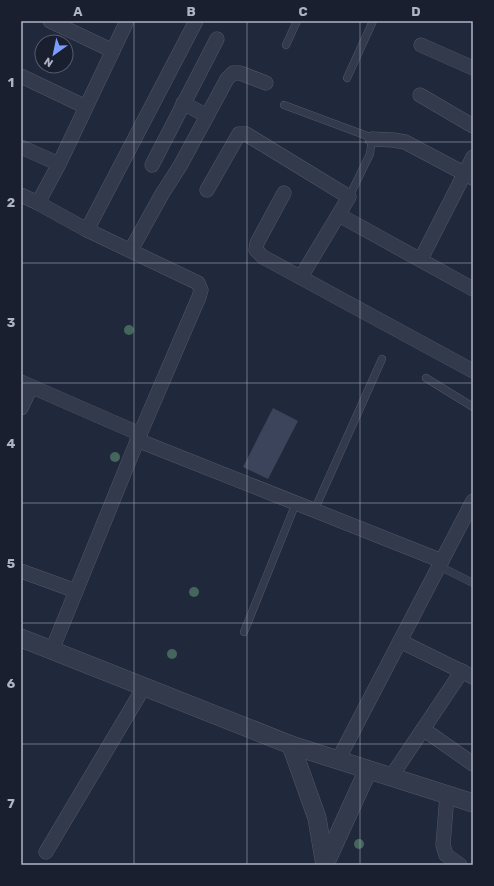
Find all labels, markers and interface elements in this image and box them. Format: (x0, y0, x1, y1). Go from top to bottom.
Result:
text: A (73, 4, 83, 19)
text: B (186, 4, 196, 19)
text: C (298, 4, 308, 19)
text: D (411, 4, 421, 19)
north arrow (34, 34, 74, 74)
text: N (42, 54, 56, 70)
text: 1 (8, 75, 14, 90)
text: 2 (7, 195, 15, 210)
text: 3 (7, 315, 16, 330)
text: 4 (7, 436, 16, 451)
text: 5 (7, 556, 15, 571)
text: 6 (7, 676, 16, 691)
text: 7 (7, 796, 15, 811)

